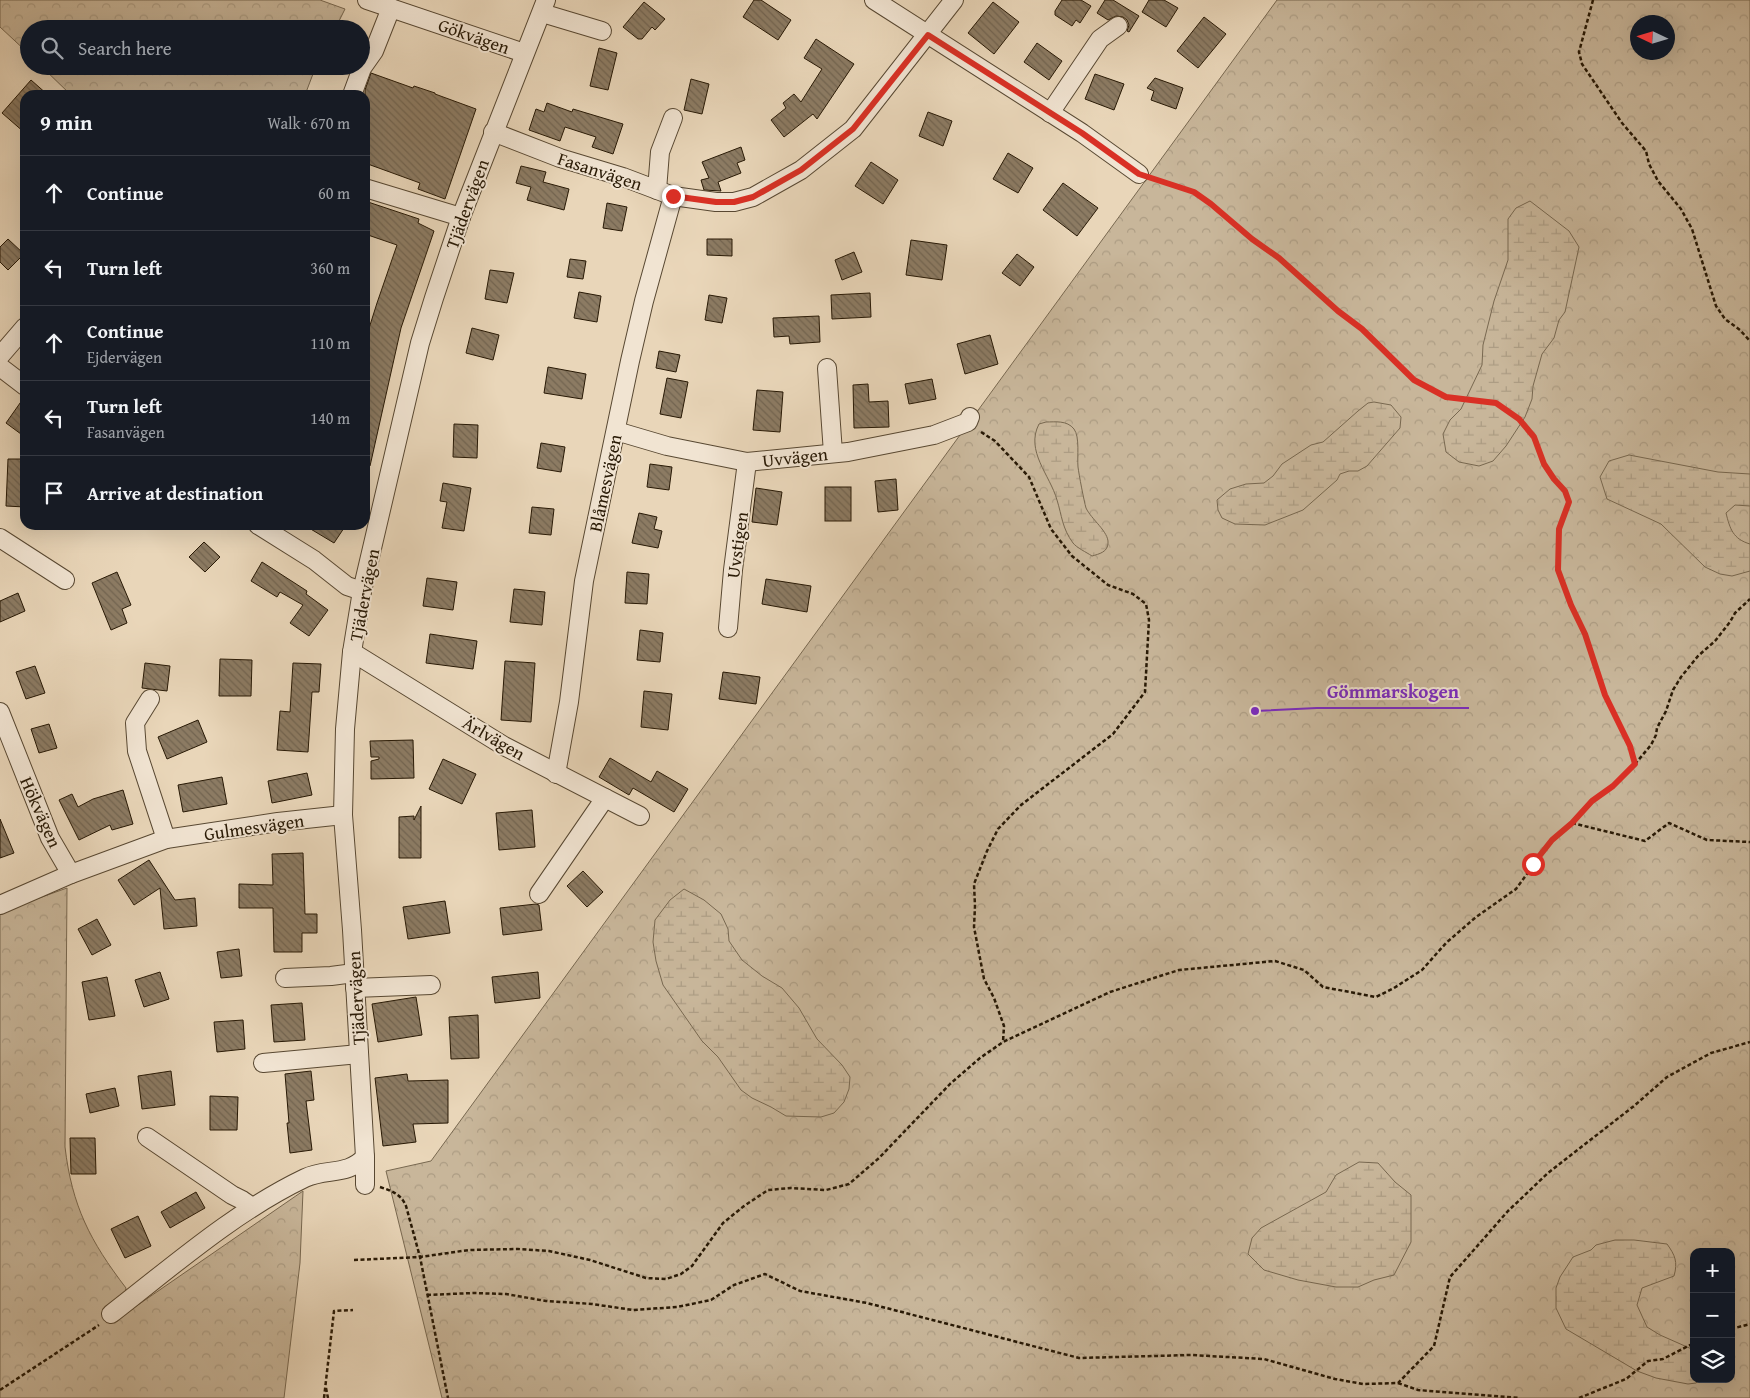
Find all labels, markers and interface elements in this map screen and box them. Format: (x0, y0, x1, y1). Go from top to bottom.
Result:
street label: Gökvägen (435, 11, 513, 61)
north arrow (1630, 15, 1675, 60)
search box (20, 20, 370, 75)
icon: search (38, 34, 66, 62)
text: Search here (78, 34, 172, 62)
text: 9 min (40, 107, 92, 138)
text: Walk · 670 m (267, 111, 350, 135)
street label: Fasanvägen (554, 145, 646, 197)
street label: Tjädervägen (438, 155, 496, 253)
icon: ahead (40, 179, 68, 207)
text: Continue (87, 179, 164, 207)
text: 60 m (318, 181, 350, 205)
route end (662, 185, 685, 208)
icon: left (40, 254, 68, 282)
text: Turn left (87, 254, 162, 282)
text: 360 m (310, 256, 350, 280)
text: Continue (87, 317, 164, 345)
icon: ahead (40, 329, 68, 357)
text: 110 m (310, 331, 350, 355)
text: Ejdervägen (87, 345, 162, 369)
text: Turn left (87, 392, 162, 420)
icon: left (40, 404, 68, 432)
text: 140 m (310, 406, 350, 430)
text: Fasanvägen (87, 420, 165, 444)
street label: Blåmesvägen (581, 432, 629, 534)
street label: Uvvägen (761, 440, 829, 474)
icon: arrive (40, 479, 68, 507)
text: Arrive at destination (87, 479, 263, 507)
street label: Uvstigen (719, 510, 755, 580)
street label: Tjädervägen (342, 546, 386, 644)
callout: Gömmarskogen (1317, 674, 1469, 708)
text: Gömmarskogen (1327, 677, 1460, 705)
street label: Ärlvägen (458, 709, 530, 767)
street label: Hökvägen (13, 772, 69, 852)
street label: Gulmesvägen (202, 807, 306, 847)
route start (1522, 853, 1545, 876)
street label: Tjädervägen (340, 950, 372, 1046)
map controls (1690, 1248, 1735, 1383)
button: + (1690, 1248, 1735, 1293)
button: − (1690, 1293, 1735, 1338)
button: layers (1690, 1338, 1735, 1383)

